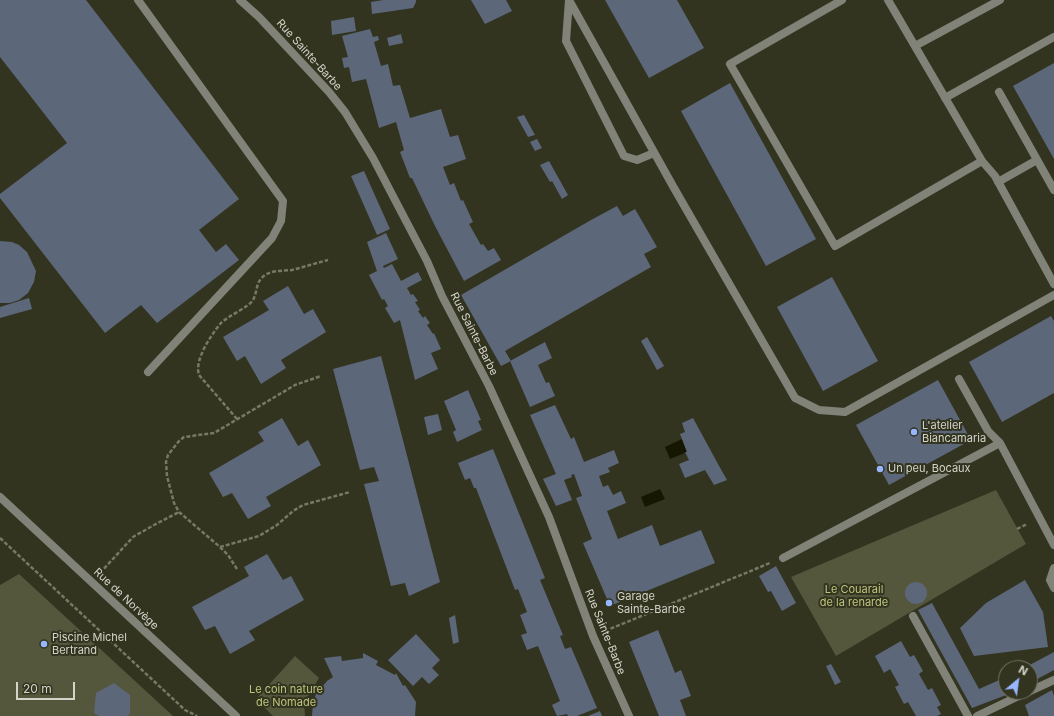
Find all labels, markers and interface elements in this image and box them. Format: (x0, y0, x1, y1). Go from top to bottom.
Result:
street label: Rue Sainte-Barbe (274, 17, 344, 93)
street label: Rue Sainte-Barbe (447, 290, 501, 378)
place label: L'atelier Biancamaria (922, 419, 986, 445)
marker: L'atelier Biancamaria (909, 427, 919, 437)
place label: Un peu, Bocaux (888, 462, 971, 476)
marker: Un peu, Bocaux (875, 464, 885, 474)
street label: Rue de Norvège (91, 566, 161, 632)
park label: Le Couarail de la renarde (820, 583, 888, 609)
street label: Rue Sainte-Barbe (582, 587, 628, 677)
place label: Garage Sainte-Barbe (617, 590, 685, 616)
marker: Garage Sainte-Barbe (604, 598, 614, 608)
place label: Piscine Michel Bertrand (52, 631, 127, 657)
marker: Piscine Michel Bertrand (39, 639, 49, 649)
north arrow (998, 660, 1038, 700)
text: N (1016, 662, 1030, 679)
scale bar (18, 674, 77, 700)
text: 20 m (23, 681, 52, 696)
park label: Le coin nature de Nomade (249, 683, 323, 709)

